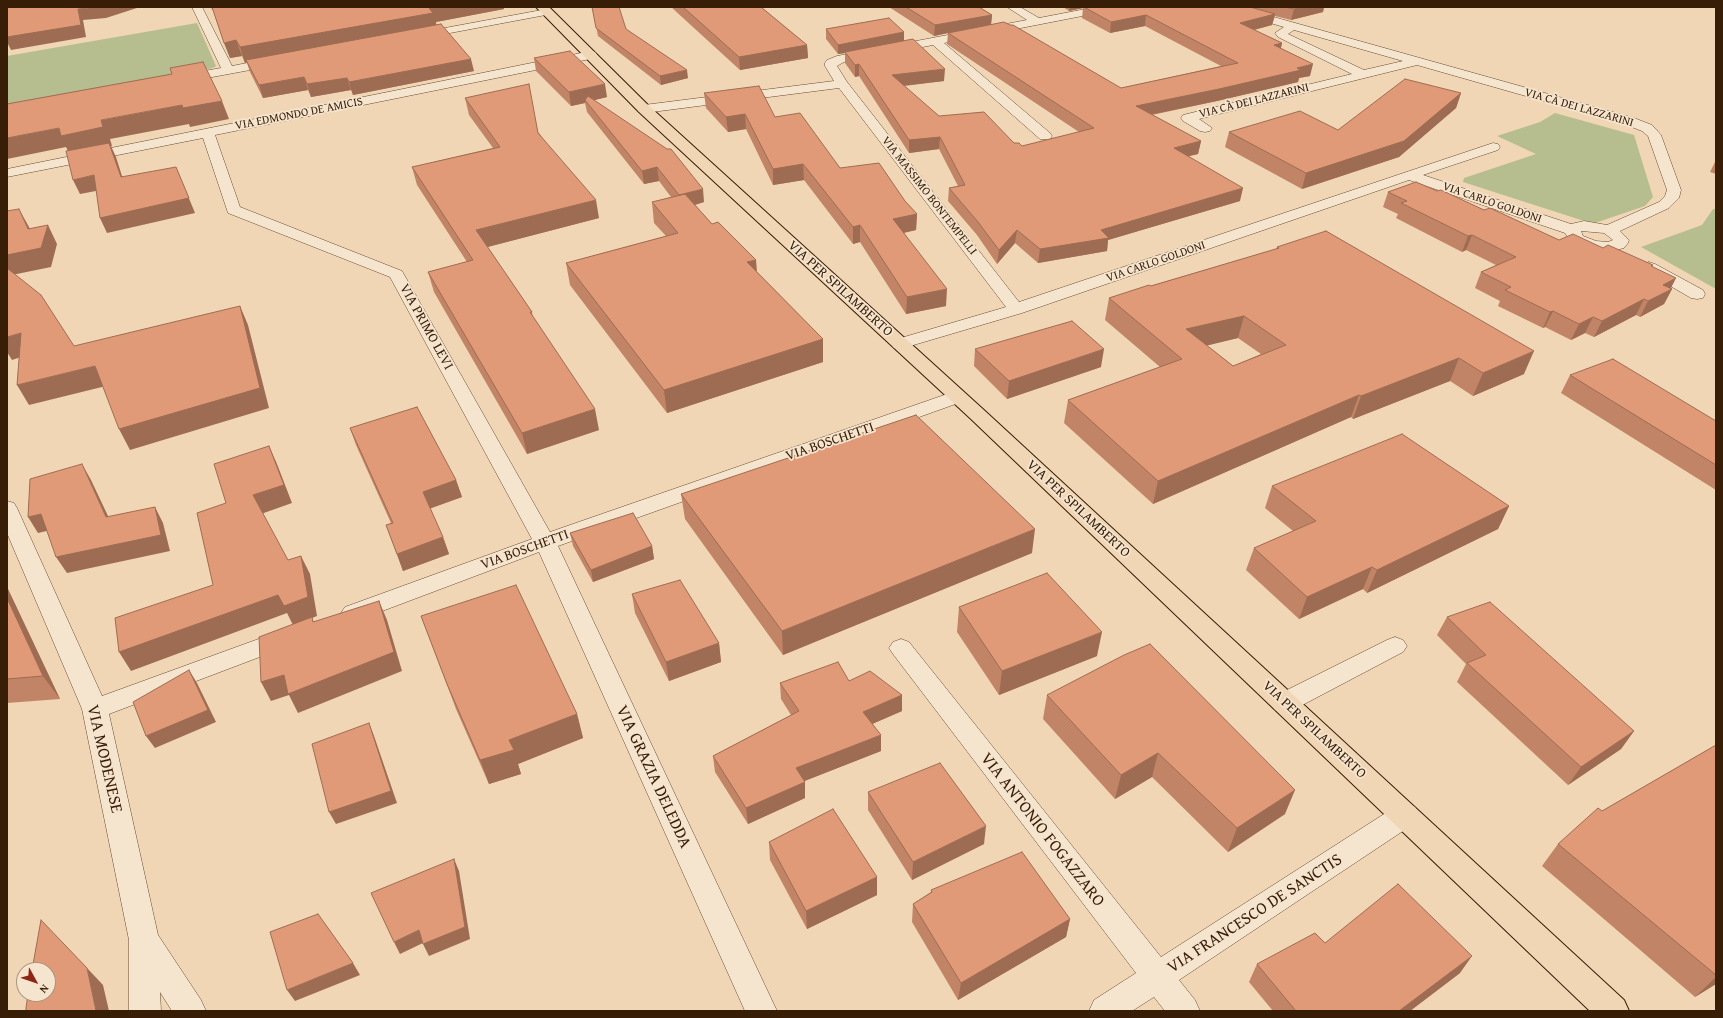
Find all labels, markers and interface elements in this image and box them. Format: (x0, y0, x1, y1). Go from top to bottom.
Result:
street label: VIA CÀ DEI LAZZARINI (1197, 80, 1311, 122)
street label: VIA CÀ DEI LAZZARINI (1523, 86, 1635, 130)
street label: VIA EDMONDO DE AMICIS (234, 95, 364, 133)
street label: VIA MASSIMO BONTEMPELLI (878, 134, 980, 258)
street label: VIA CARLO GOLDONI (1441, 179, 1543, 227)
street label: VIA PER SPILAMBERTO (784, 237, 896, 341)
street label: VIA CARLO GOLDONI (1105, 238, 1207, 286)
street label: VIA PRIMO LEVI (396, 281, 456, 373)
street label: VIA BOSCHETTI (784, 419, 876, 465)
street label: VIA PER SPILAMBERTO (1023, 457, 1133, 561)
street label: VIA BOSCHETTI (479, 526, 571, 574)
street label: VIA PER SPILAMBERTO (1259, 678, 1369, 782)
street label: VIA GRAZIA DELEDDA (611, 702, 695, 852)
street label: VIA MODENESE (82, 703, 126, 815)
street label: VIA ANTONIO FOGAZZARO (976, 749, 1108, 911)
street label: VIA FRANCESCO DE SANCTIS (1164, 850, 1346, 978)
north arrow (16, 962, 56, 1002)
text: N (36, 981, 53, 997)

